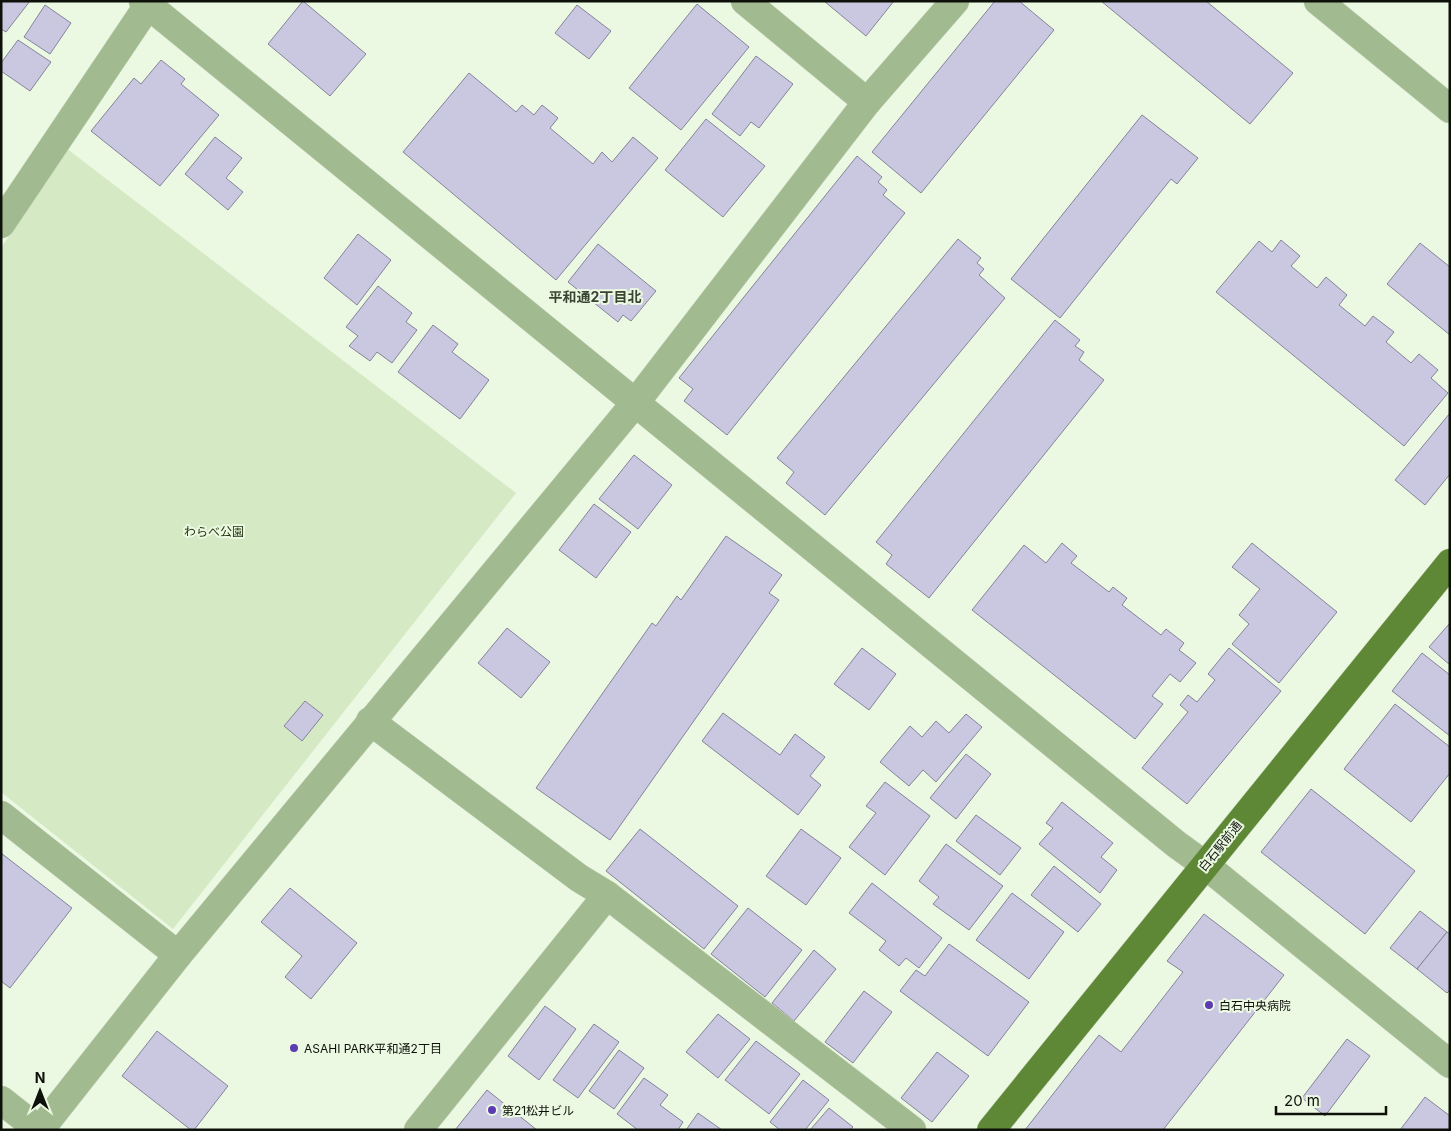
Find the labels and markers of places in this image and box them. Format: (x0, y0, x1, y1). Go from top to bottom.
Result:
place label: 白石中央病院 (1219, 998, 1291, 1013)
marker: 白石中央病院 (1203, 999, 1215, 1011)
place label: ASAHI PARK平和通2丁目 (304, 1041, 442, 1056)
marker: ASAHI PARK平和通2丁目 (288, 1042, 300, 1054)
place label: 第21松井ビル (502, 1103, 574, 1118)
marker: 第21松井ビル (486, 1104, 498, 1116)

